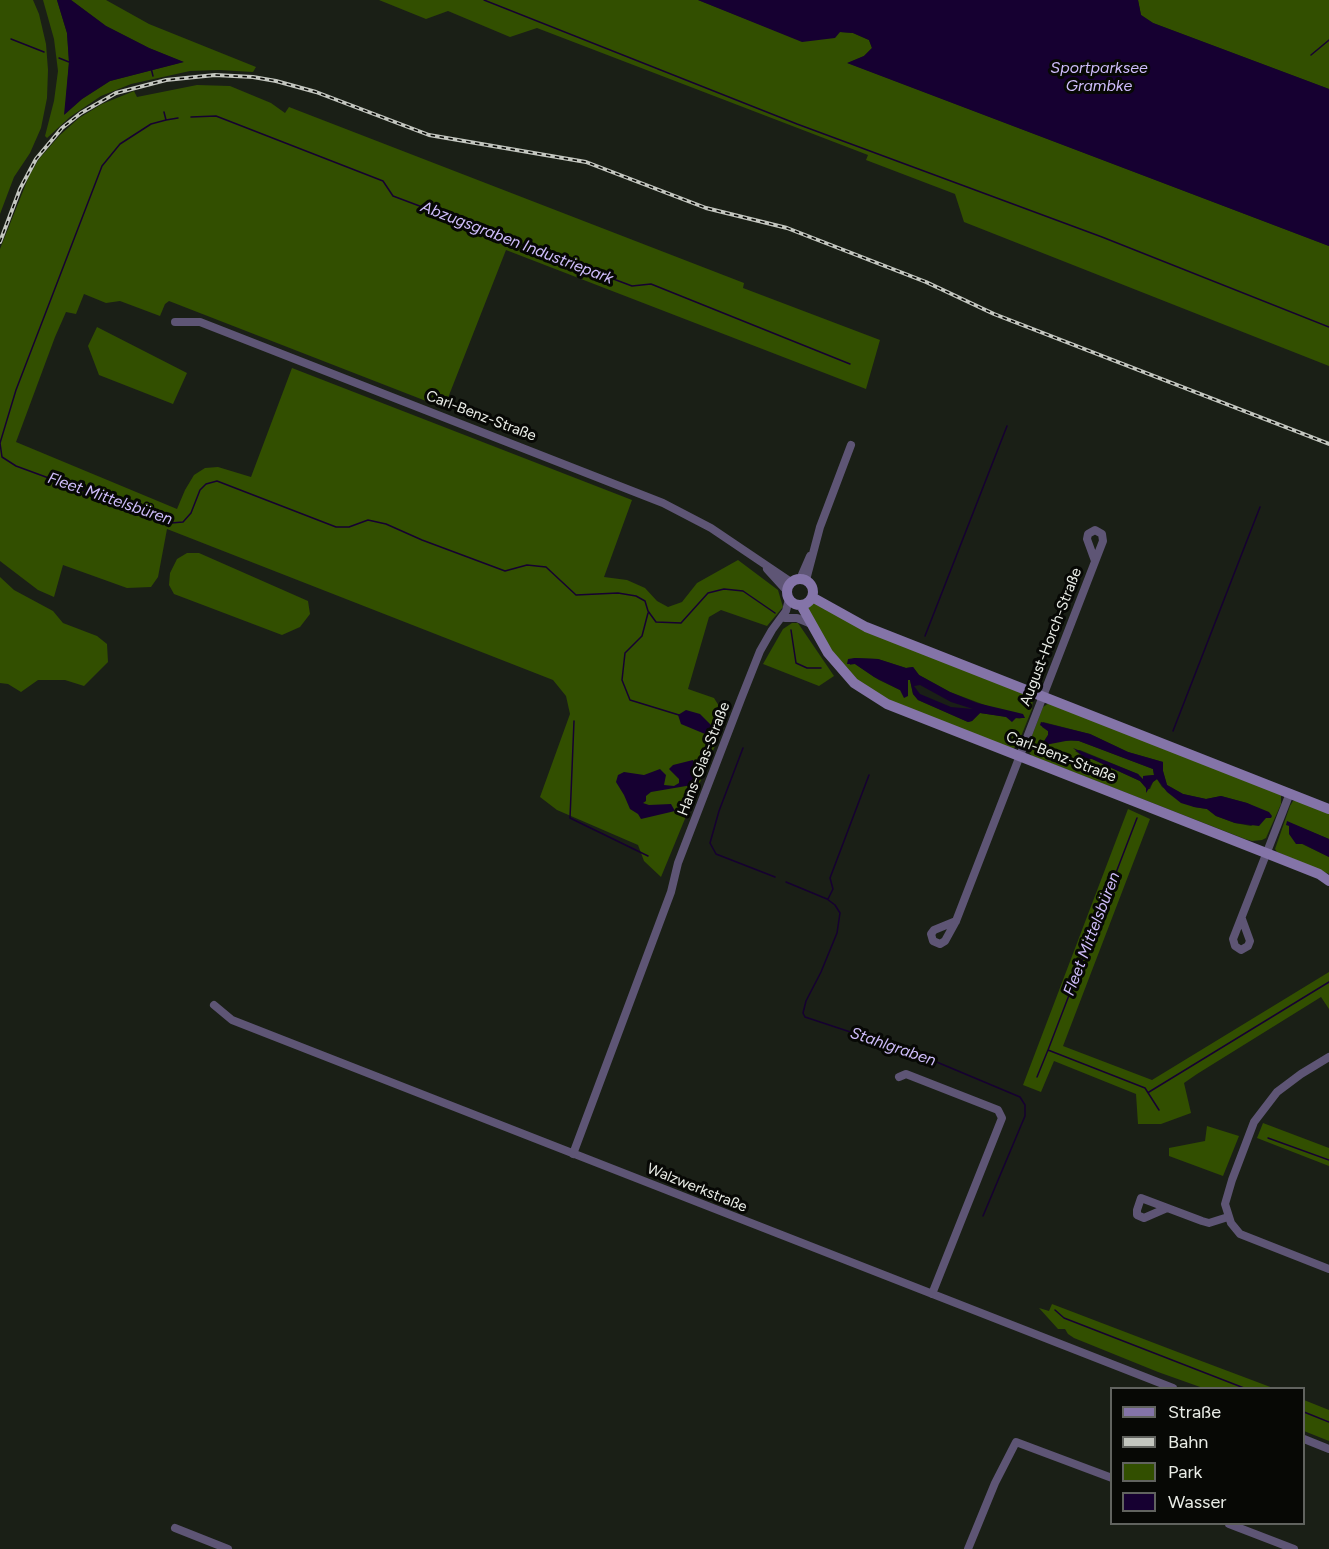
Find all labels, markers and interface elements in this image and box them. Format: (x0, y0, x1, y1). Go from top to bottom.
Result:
water label: Sportparksee Grambke (1050, 58, 1148, 96)
water label: Abzugsgraben Industriepark (418, 197, 616, 289)
street label: Carl-Benz-Straße (423, 387, 539, 445)
water label: Fleet Mittelsbüren (45, 469, 175, 529)
street label: August-Horch-Straße (1016, 565, 1086, 709)
street label: Hans-Glas-Straße (674, 700, 734, 818)
street label: Carl-Benz-Straße (1003, 728, 1119, 786)
water label: Fleet Mittelsbüren (1060, 870, 1124, 998)
water label: Stahlgraben (848, 1023, 938, 1071)
street label: Walzwerkstraße (644, 1160, 750, 1216)
legend (1110, 1387, 1305, 1525)
text: Straße (1168, 1401, 1221, 1423)
text: Bahn (1168, 1431, 1208, 1453)
text: Park (1168, 1461, 1202, 1483)
text: Wasser (1168, 1491, 1226, 1513)

